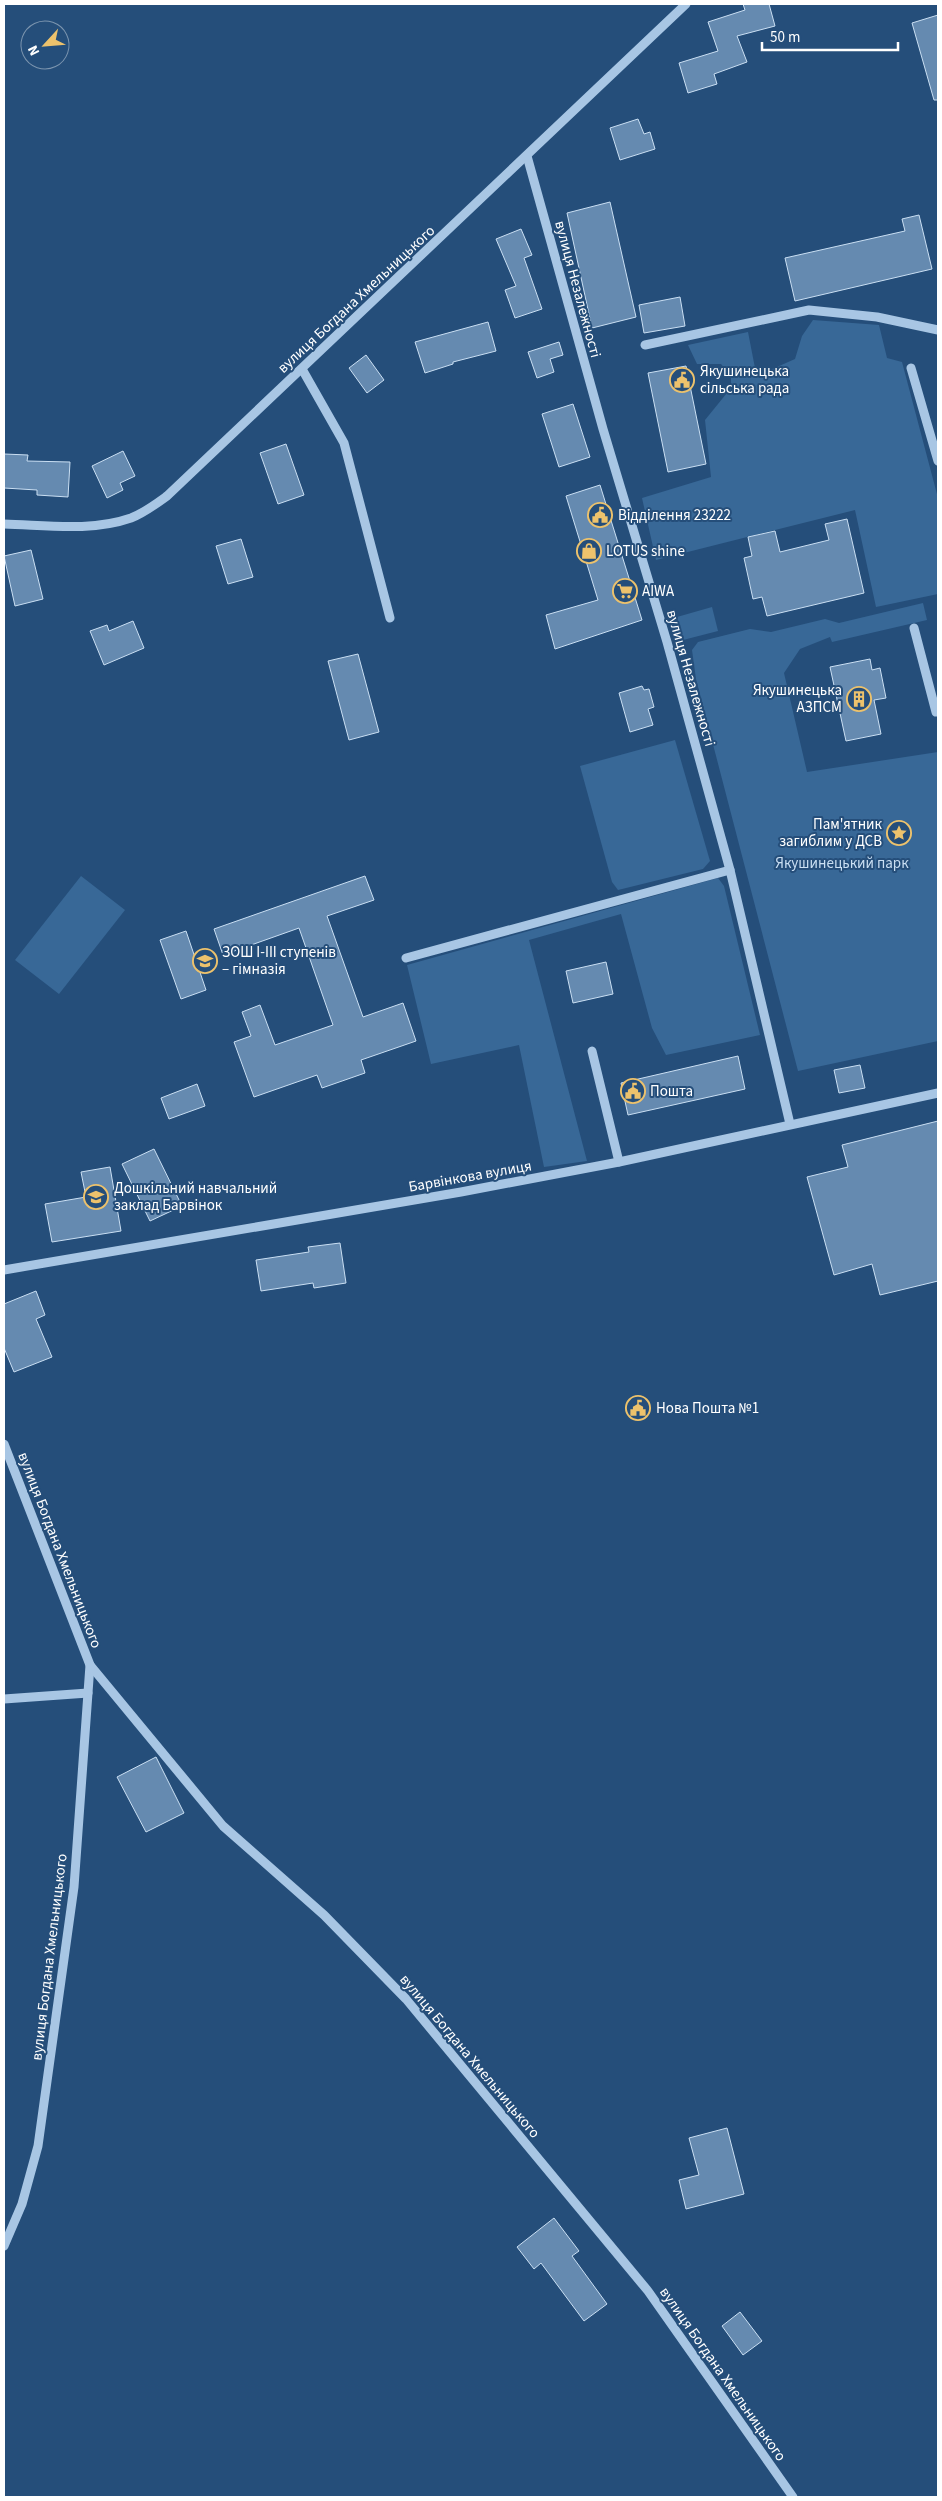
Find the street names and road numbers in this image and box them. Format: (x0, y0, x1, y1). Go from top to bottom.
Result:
street label: вулиця Незалежності (549, 218, 606, 360)
street label: вулиця Богдана Хмельницького (273, 221, 440, 378)
street label: вулиця Незалежності (661, 607, 720, 749)
street label: Барвінкова вулиця (407, 1155, 533, 1198)
street label: вулиця Богдана Хмельницького (12, 1449, 107, 1651)
street label: вулиця Богдана Хмельницького (26, 1852, 73, 2062)
street label: вулиця Богдана Хмельницького (395, 1970, 545, 2143)
street label: вулиця Богдана Хмельницького (654, 2283, 791, 2466)

